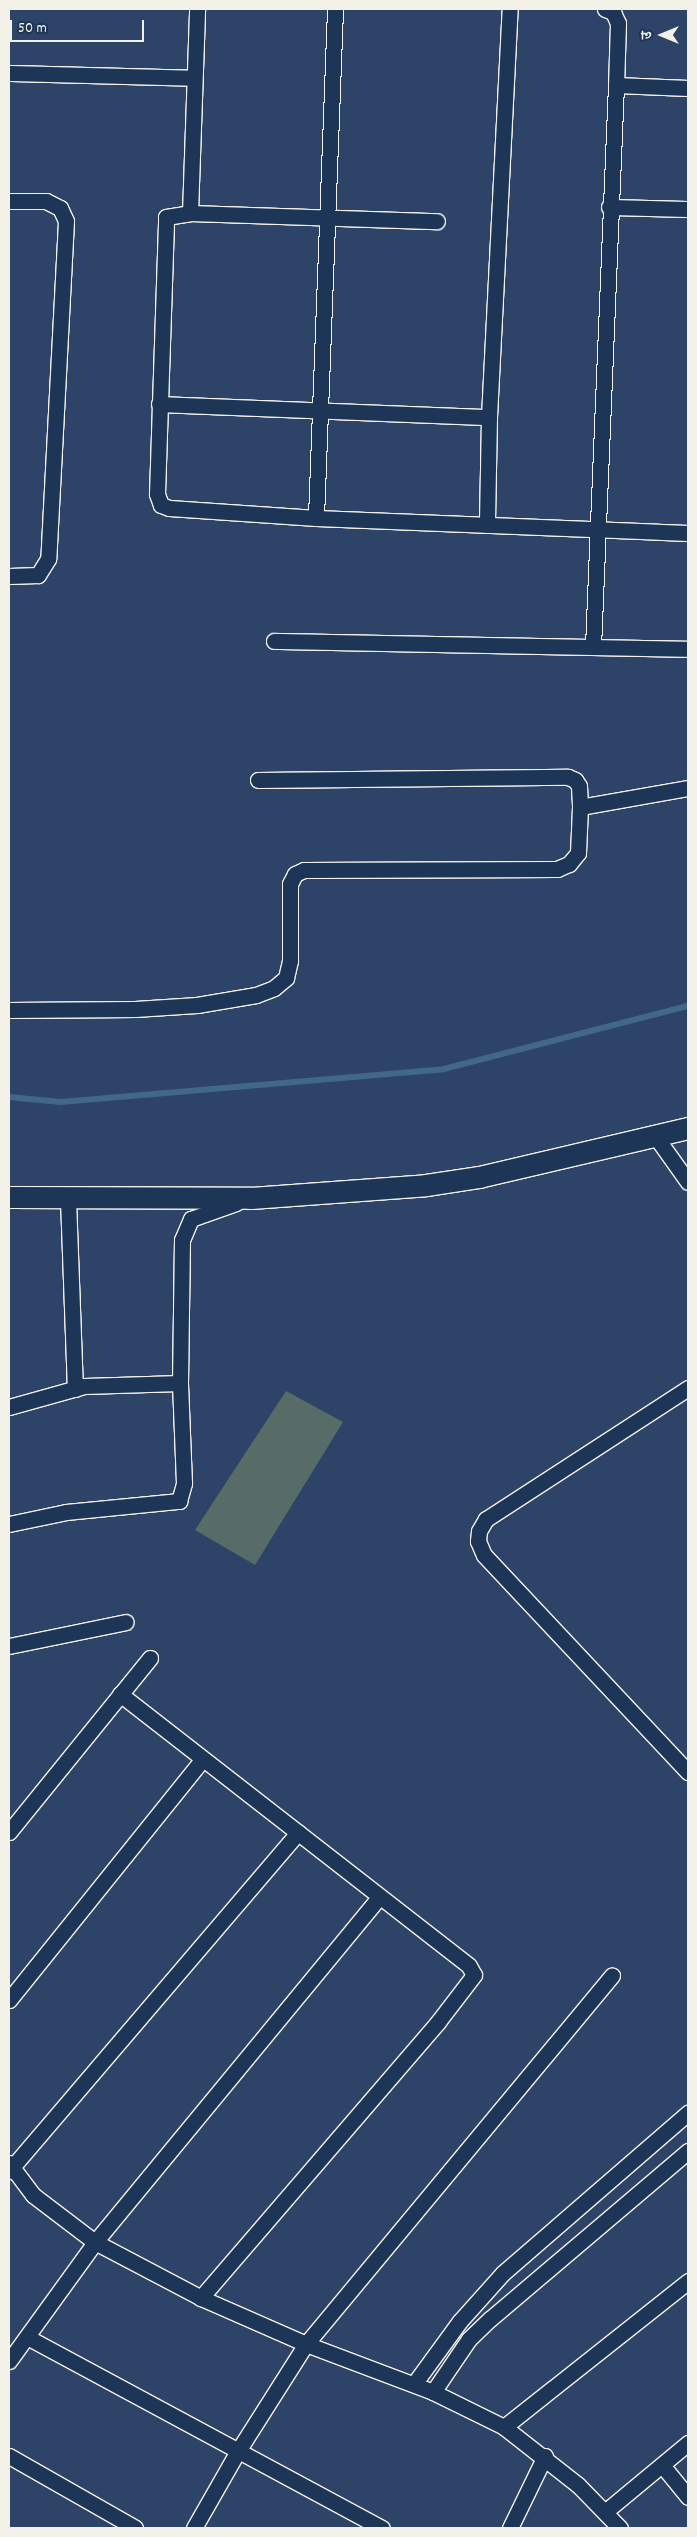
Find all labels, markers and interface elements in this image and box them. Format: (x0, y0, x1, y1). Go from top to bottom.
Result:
scale bar (12, 10, 146, 42)
north arrow (637, 10, 687, 60)
text: 50 m (18, 18, 47, 40)
text: उ (637, 31, 657, 39)

